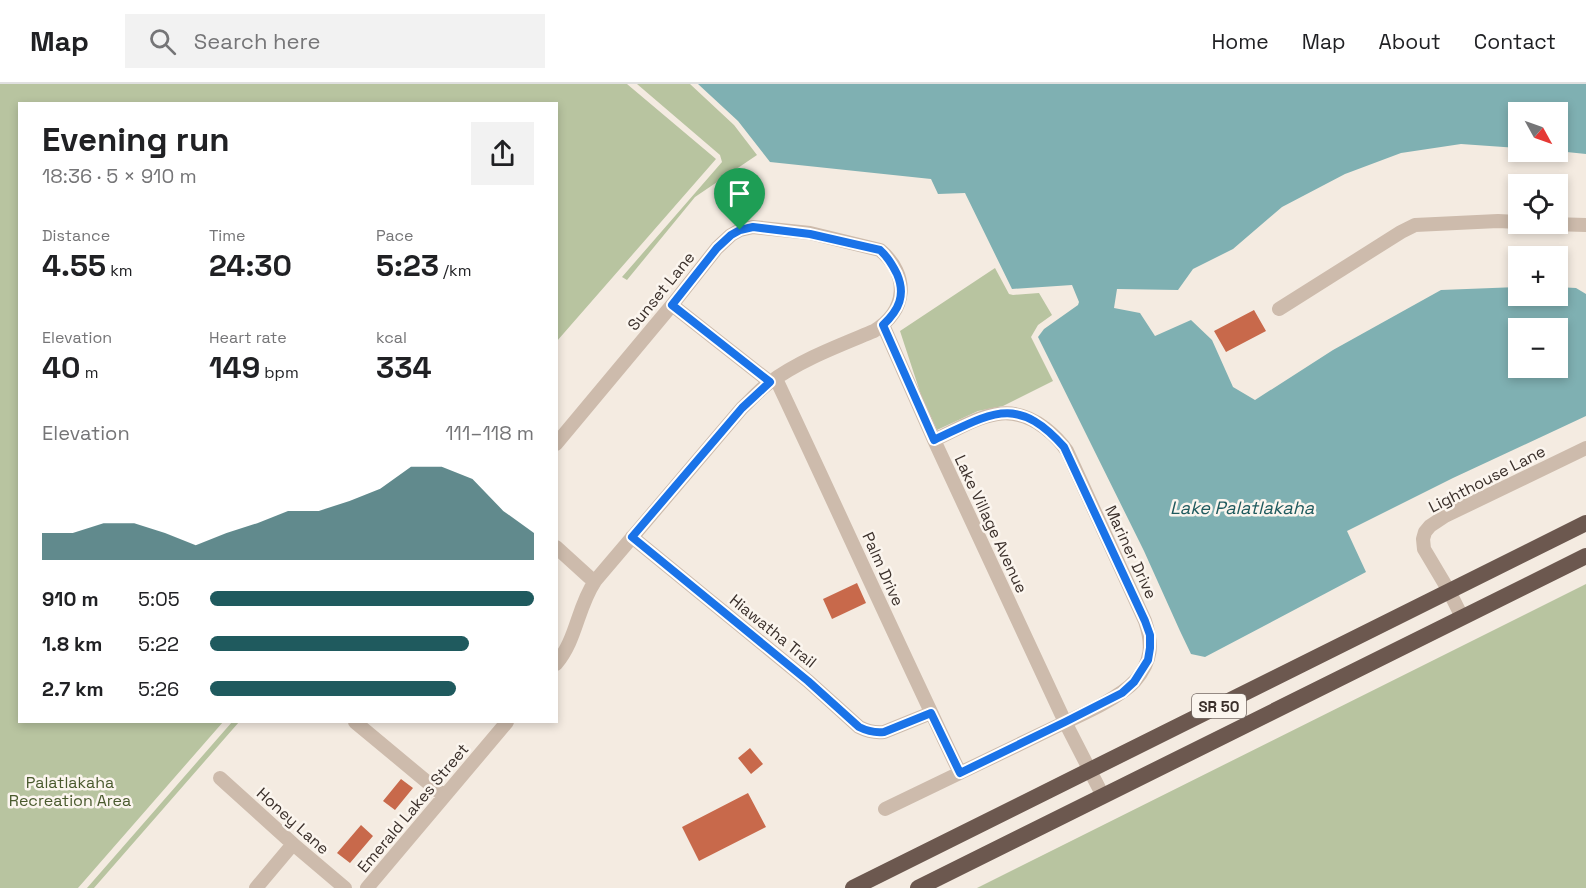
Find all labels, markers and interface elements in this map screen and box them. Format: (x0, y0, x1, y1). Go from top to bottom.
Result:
search box (125, 14, 545, 68)
text: Map (30, 23, 89, 59)
icon: search (146, 25, 179, 58)
text: Search here (194, 27, 321, 55)
text: Home (1211, 28, 1269, 55)
text: Map (1302, 28, 1346, 55)
text: About (1379, 28, 1441, 55)
text: Contact (1474, 28, 1556, 55)
north arrow (1508, 102, 1568, 162)
map controls (1508, 102, 1568, 378)
text: Evening run (42, 119, 230, 161)
button: share (471, 122, 534, 185)
text: 18:36 · 5 × 910 m (42, 163, 197, 189)
pin (714, 168, 765, 230)
button: locate (1508, 174, 1568, 234)
icon: arrive (723, 177, 756, 210)
text: Distance (42, 225, 110, 246)
text: Time (209, 225, 245, 246)
text: Pace (376, 225, 413, 246)
text: 4.55 (42, 246, 106, 285)
text: 24:30 (209, 246, 292, 285)
text: 5:23 (376, 246, 439, 285)
button: + (1508, 246, 1568, 306)
street label: Sunset Lane (623, 247, 699, 335)
text: km (106, 260, 133, 281)
text: /km (439, 260, 471, 281)
button: − (1508, 318, 1568, 378)
text: Elevation (42, 327, 112, 348)
text: Heart rate (209, 327, 287, 348)
text: kcal (376, 327, 407, 348)
text: 40 (42, 348, 81, 387)
text: 149 (209, 348, 260, 387)
text: 334 (376, 348, 432, 387)
text: m (81, 362, 98, 383)
text: bpm (260, 362, 299, 383)
text: Elevation (42, 420, 130, 446)
text: 111–118 m (445, 420, 534, 446)
street label: Lighthouse Lane (1425, 440, 1549, 518)
street label: Lake Village Avenue (950, 451, 1032, 597)
water label: Lake Palatlakaha (1170, 496, 1315, 519)
street label: Mariner Drive (1100, 502, 1162, 602)
street label: Palm Drive (857, 529, 909, 609)
text: 910 m (42, 586, 99, 612)
text: 5:05 (138, 586, 180, 612)
street label: Hiawatha Trail (725, 590, 821, 672)
text: 1.8 km (42, 631, 102, 657)
text: 5:22 (138, 631, 179, 657)
text: 2.7 km (42, 676, 104, 702)
text: 5:26 (138, 676, 179, 702)
road number: SR 50 (1192, 694, 1246, 718)
street label: Emerald Lakes Street (353, 739, 473, 877)
park label: Palatlakaha Recreation Area (9, 772, 131, 811)
street label: Honey Lane (252, 783, 334, 859)

